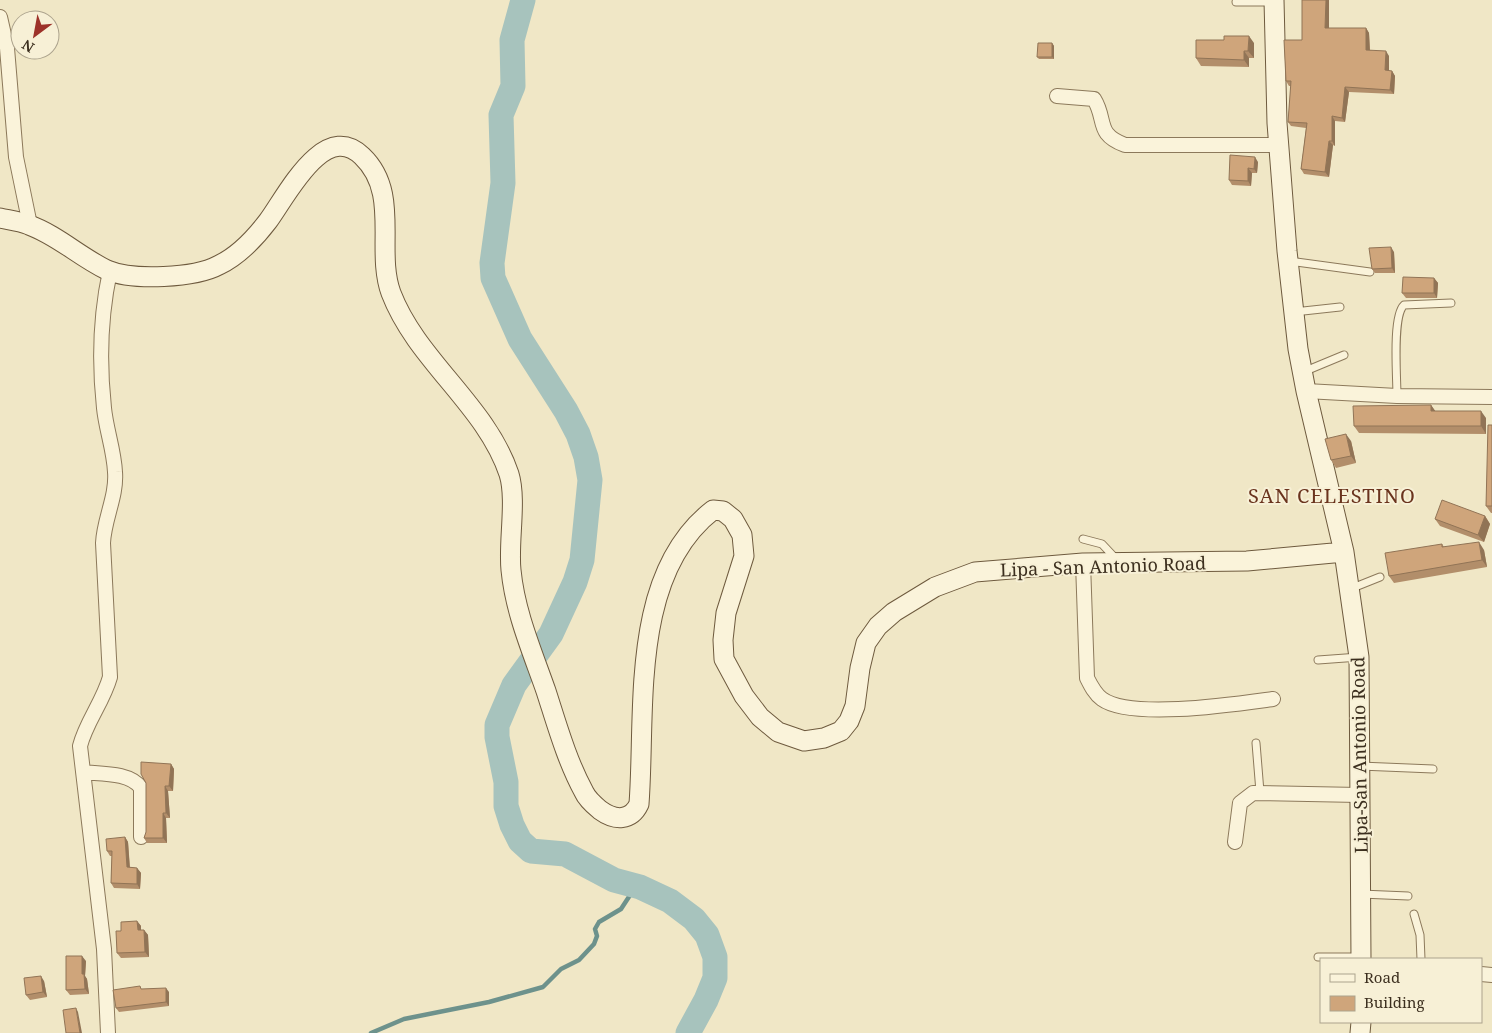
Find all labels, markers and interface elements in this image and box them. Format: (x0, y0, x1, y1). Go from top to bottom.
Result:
north arrow (10, 10, 60, 60)
text: N (18, 35, 38, 57)
district label: SAN CELESTINO (1248, 482, 1416, 509)
street label: Lipa - San Antonio Road (1000, 550, 1206, 582)
street label: Lipa-San Antonio Road (1345, 656, 1373, 854)
legend (1320, 958, 1482, 1023)
text: Road (1364, 967, 1400, 987)
text: Building (1364, 992, 1425, 1012)

